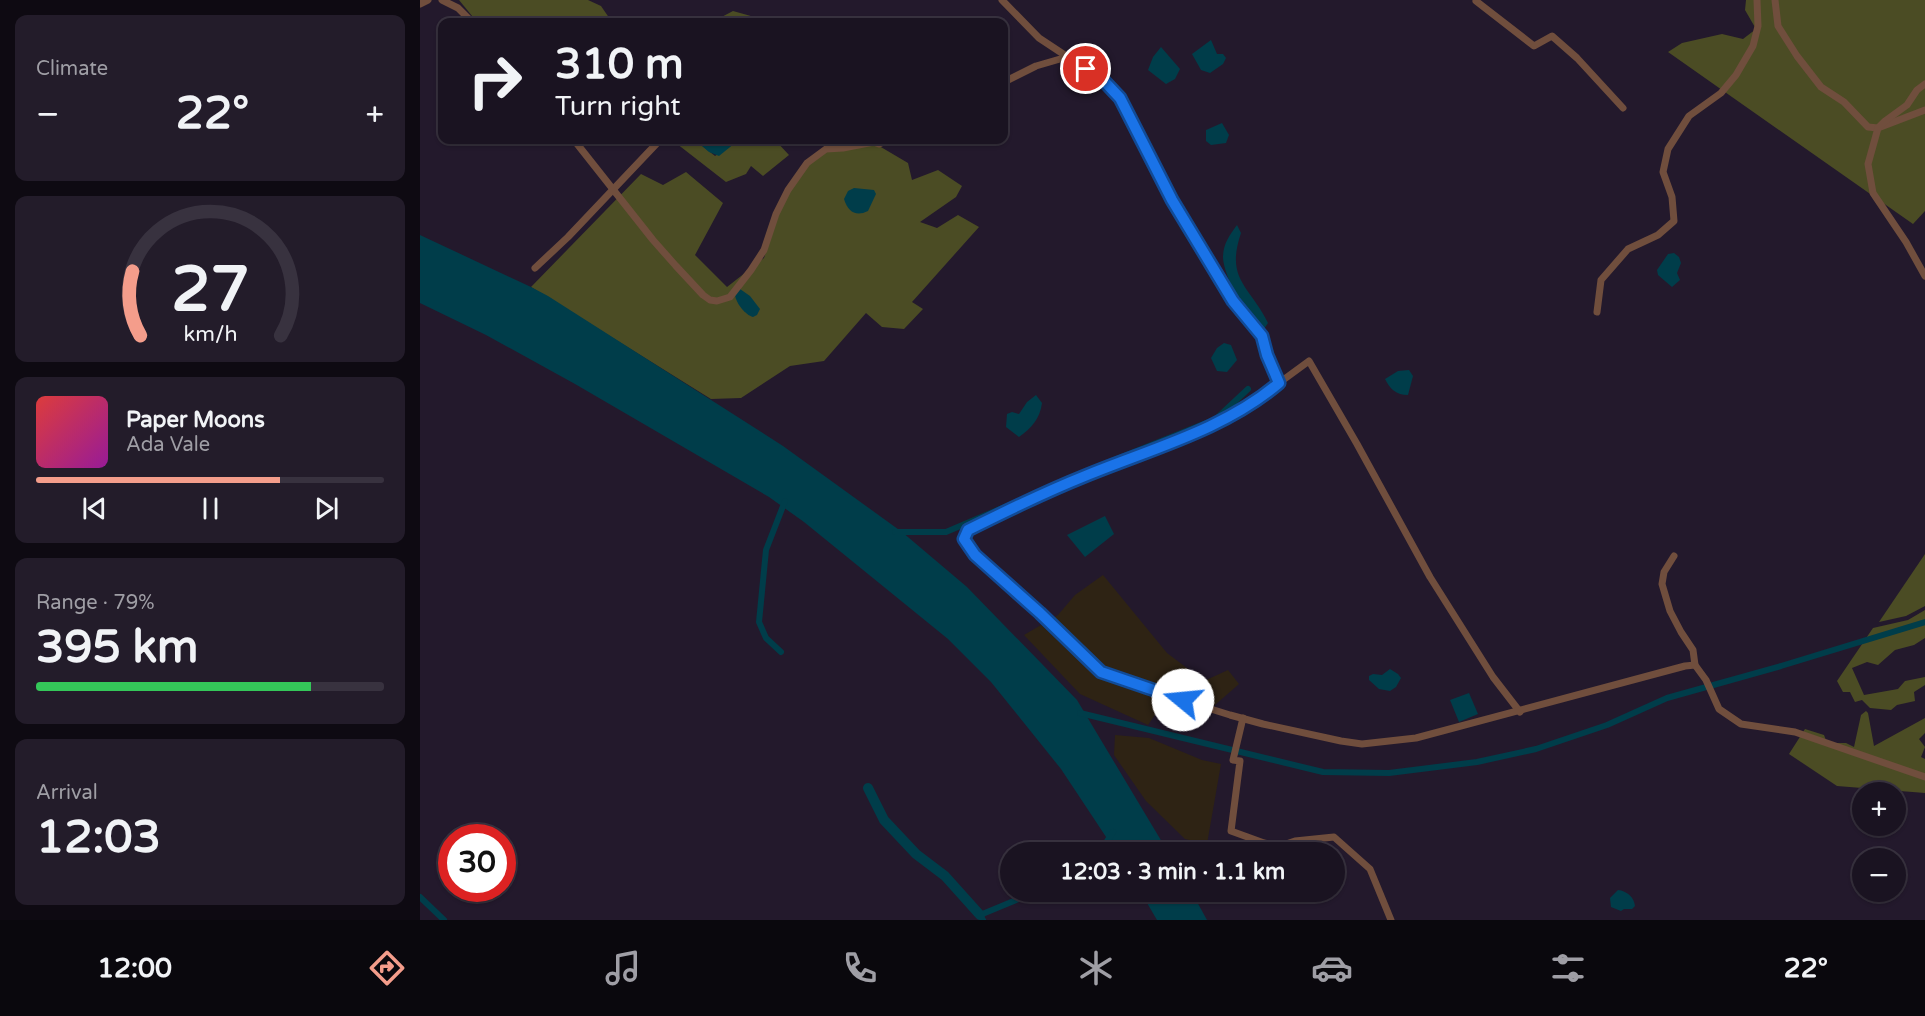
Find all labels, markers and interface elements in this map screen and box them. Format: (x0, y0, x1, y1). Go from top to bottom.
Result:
text: 310 m (555, 39, 684, 90)
icon: right (456, 42, 534, 120)
pin (1060, 43, 1111, 94)
icon: arrive (1069, 52, 1102, 85)
text: Climate (36, 57, 108, 81)
text: 22° (176, 87, 249, 141)
text: Turn right (555, 90, 681, 123)
text: − (36, 95, 60, 134)
text: + (365, 95, 384, 134)
text: 27 (171, 253, 249, 328)
text: km/h (183, 321, 237, 347)
text: Paper Moons (126, 407, 265, 433)
text: Ada Vale (126, 433, 210, 457)
icon: previous (78, 492, 111, 525)
icon: pause (194, 492, 227, 525)
icon: next (310, 492, 343, 525)
text: Range · 79% (36, 591, 155, 615)
text: 395 km (36, 621, 198, 675)
position arrow (1151, 668, 1215, 732)
text: Arrival (36, 781, 98, 805)
map controls (1852, 782, 1906, 902)
button: + (1852, 782, 1906, 836)
text: 12:03 (36, 811, 161, 865)
speed limit sign: 30 (438, 824, 516, 902)
button: − (1852, 848, 1906, 902)
text: 12:03 · 3 min · 1.1 km (1060, 859, 1285, 885)
icon: directions (366, 947, 408, 989)
icon: music (602, 947, 644, 989)
icon: phone (839, 947, 881, 989)
icon: climate (1075, 947, 1117, 989)
icon: car (1311, 947, 1353, 989)
icon: filters (1547, 947, 1589, 989)
text: 12:00 (97, 952, 172, 985)
text: 22° (1784, 952, 1828, 985)

